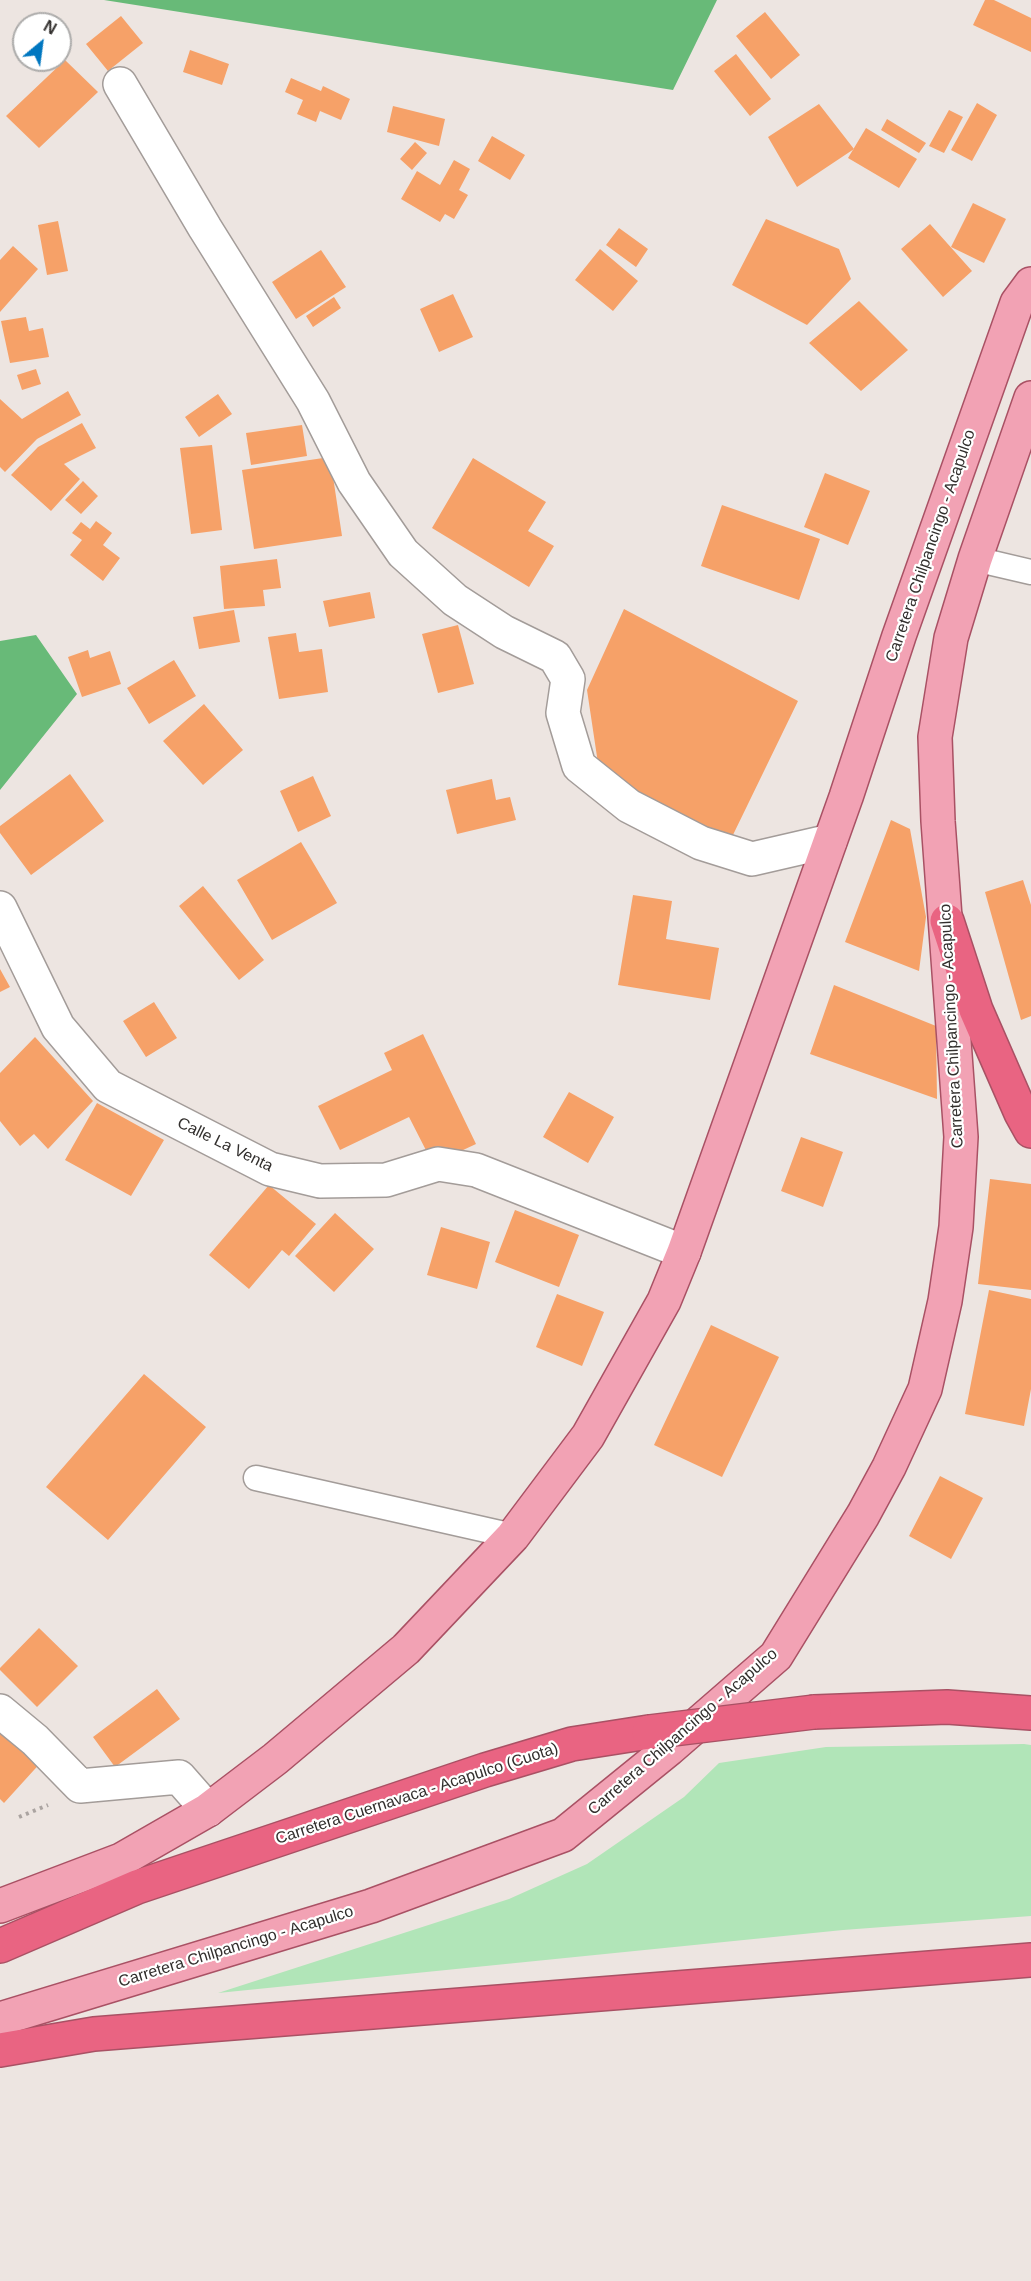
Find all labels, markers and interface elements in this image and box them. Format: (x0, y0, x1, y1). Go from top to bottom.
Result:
north arrow (12, 12, 72, 72)
text: N (41, 17, 59, 38)
street label: Carretera Chilpancingo - Acapulco (882, 427, 980, 665)
street label: Carretera Chilpancingo - Acapulco (936, 903, 968, 1149)
street label: Calle La Venta (174, 1114, 276, 1176)
street label: Carretera Chilpancingo - Acapulco (584, 1645, 782, 1819)
street label: Carretera Cuernavaca - Acapulco (Cuota) (273, 1739, 561, 1849)
street label: Carretera Chilpancingo - Acapulco (116, 1902, 356, 1992)

